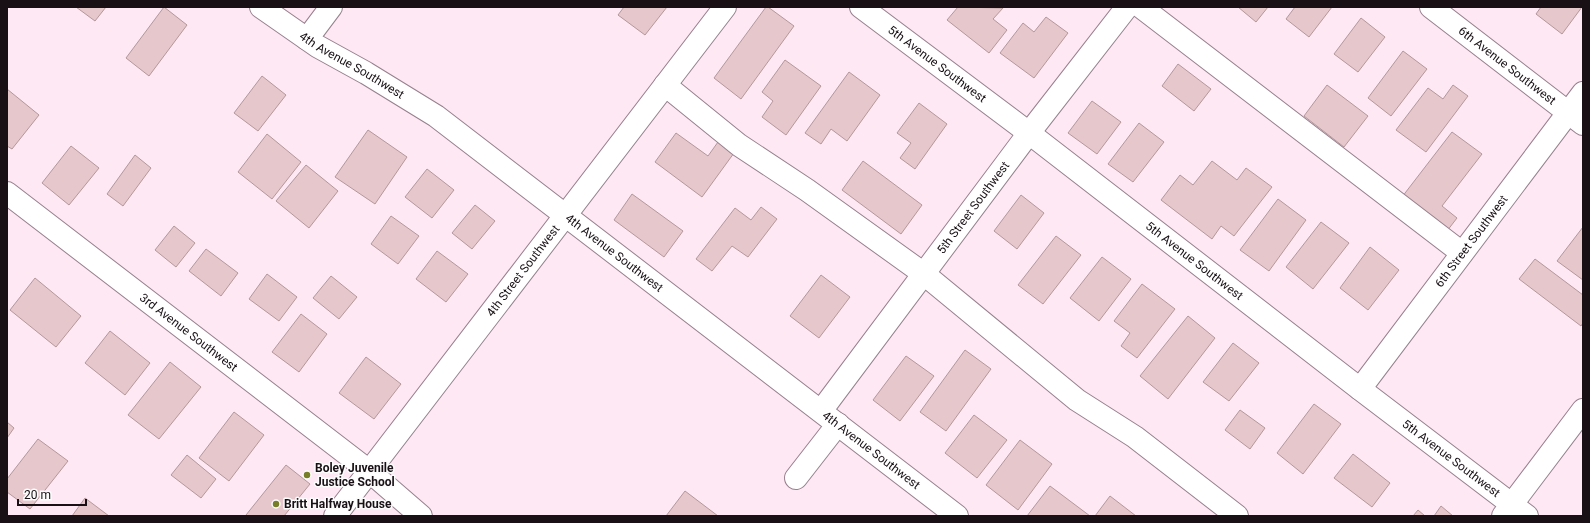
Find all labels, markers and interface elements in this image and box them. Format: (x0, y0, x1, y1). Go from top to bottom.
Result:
street label: 5th Avenue Southwest (885, 23, 989, 105)
street label: 6th Avenue Southwest (1456, 24, 1559, 108)
street label: 4th Avenue Southwest (297, 29, 407, 102)
street label: 5th Street Southwest (934, 159, 1012, 257)
street label: 6th Street Southwest (1432, 192, 1511, 290)
street label: 4th Avenue Southwest (563, 211, 666, 295)
street label: 5th Avenue Southwest (1143, 219, 1246, 303)
street label: 4th Street Southwest (483, 222, 562, 319)
street label: 3rd Avenue Southwest (137, 291, 240, 374)
street label: 4th Avenue Southwest (820, 408, 923, 492)
street label: 5th Avenue Southwest (1399, 417, 1503, 500)
place label: Boley Juvenile Justice School (315, 461, 395, 489)
marker: Boley Juvenile Justice School (302, 470, 312, 480)
scale bar (18, 481, 86, 507)
text: 20 m (24, 488, 51, 502)
place label: Britt Halfway House (284, 497, 392, 511)
marker: Britt Halfway House (271, 499, 281, 509)

